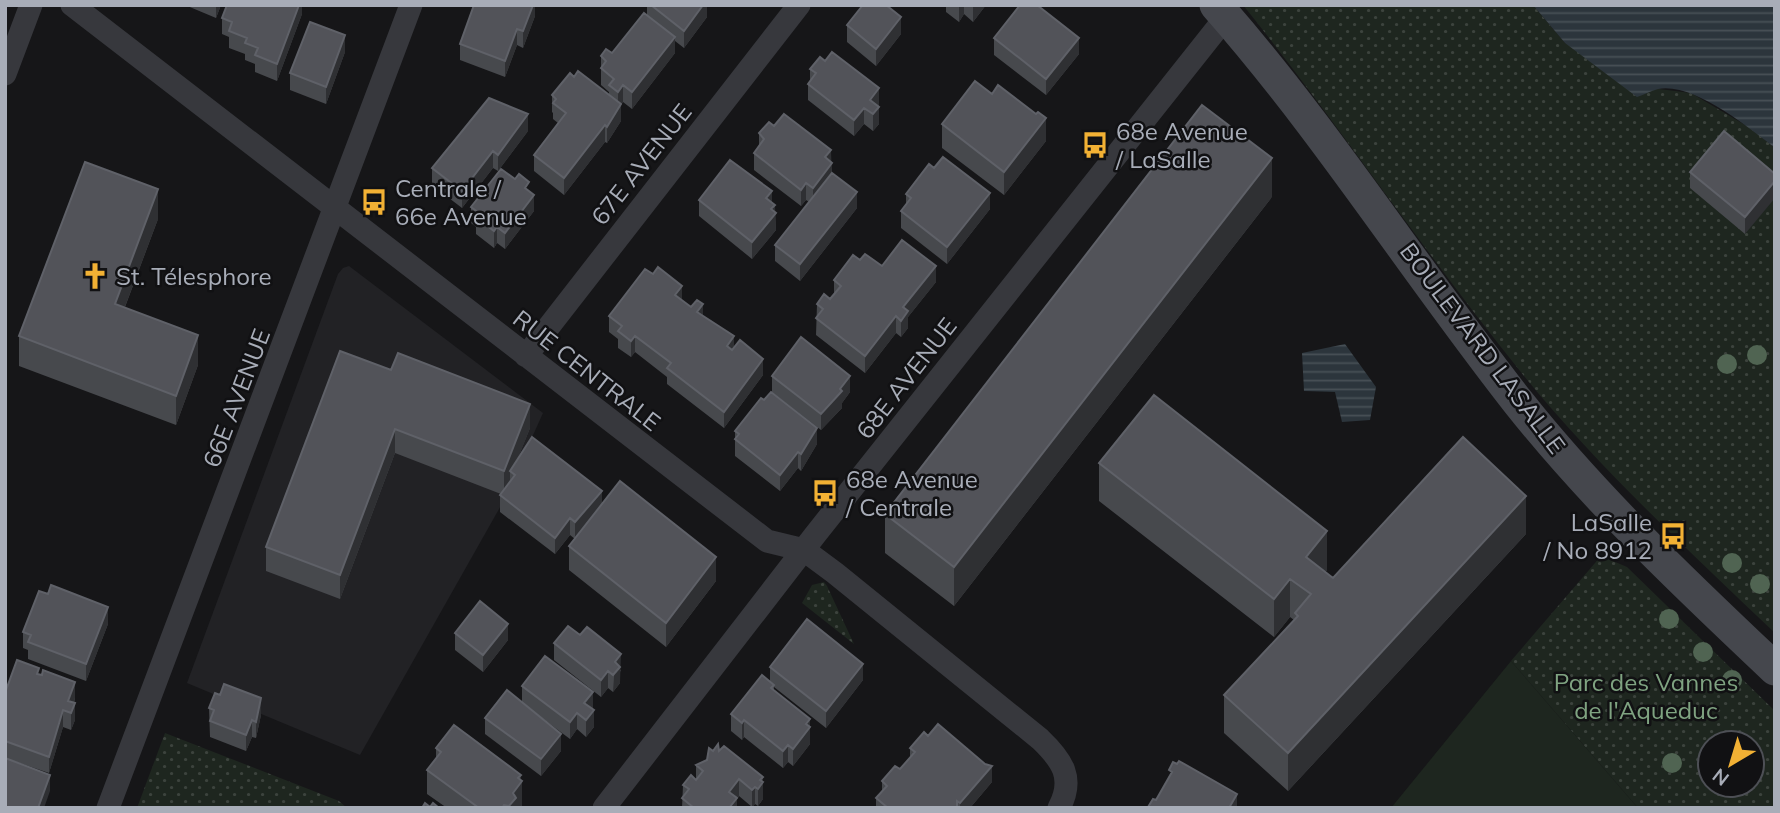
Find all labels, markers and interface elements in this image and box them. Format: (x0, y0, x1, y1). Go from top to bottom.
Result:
street label: 67E AVENUE (584, 97, 698, 231)
place label: 68e Avenue / LaSalle (1115, 116, 1248, 174)
bus stop icon: 68e Avenue / LaSalle (1080, 130, 1110, 160)
place label: Centrale / 66e Avenue (395, 173, 527, 231)
bus stop icon: Centrale / 66e Avenue (359, 187, 389, 217)
street label: BOULEVARD LASALLE (1394, 237, 1572, 459)
church icon: St. Télesphore (80, 261, 110, 291)
place label: St. Télesphore (116, 261, 272, 291)
street label: RUE CENTRALE (507, 303, 667, 437)
street label: 68E AVENUE (849, 311, 963, 445)
street label: 66E AVENUE (196, 325, 276, 471)
place label: 68e Avenue / Centrale (845, 464, 978, 522)
bus stop icon: 68e Avenue / Centrale (810, 478, 840, 508)
place label: LaSalle / No 8912 (1542, 507, 1652, 565)
bus stop icon: LaSalle / No 8912 (1658, 521, 1688, 551)
park label: Parc des Vannes de l'Aqueduc (1554, 667, 1738, 725)
north arrow (1696, 729, 1766, 799)
text: N (1707, 764, 1734, 791)

